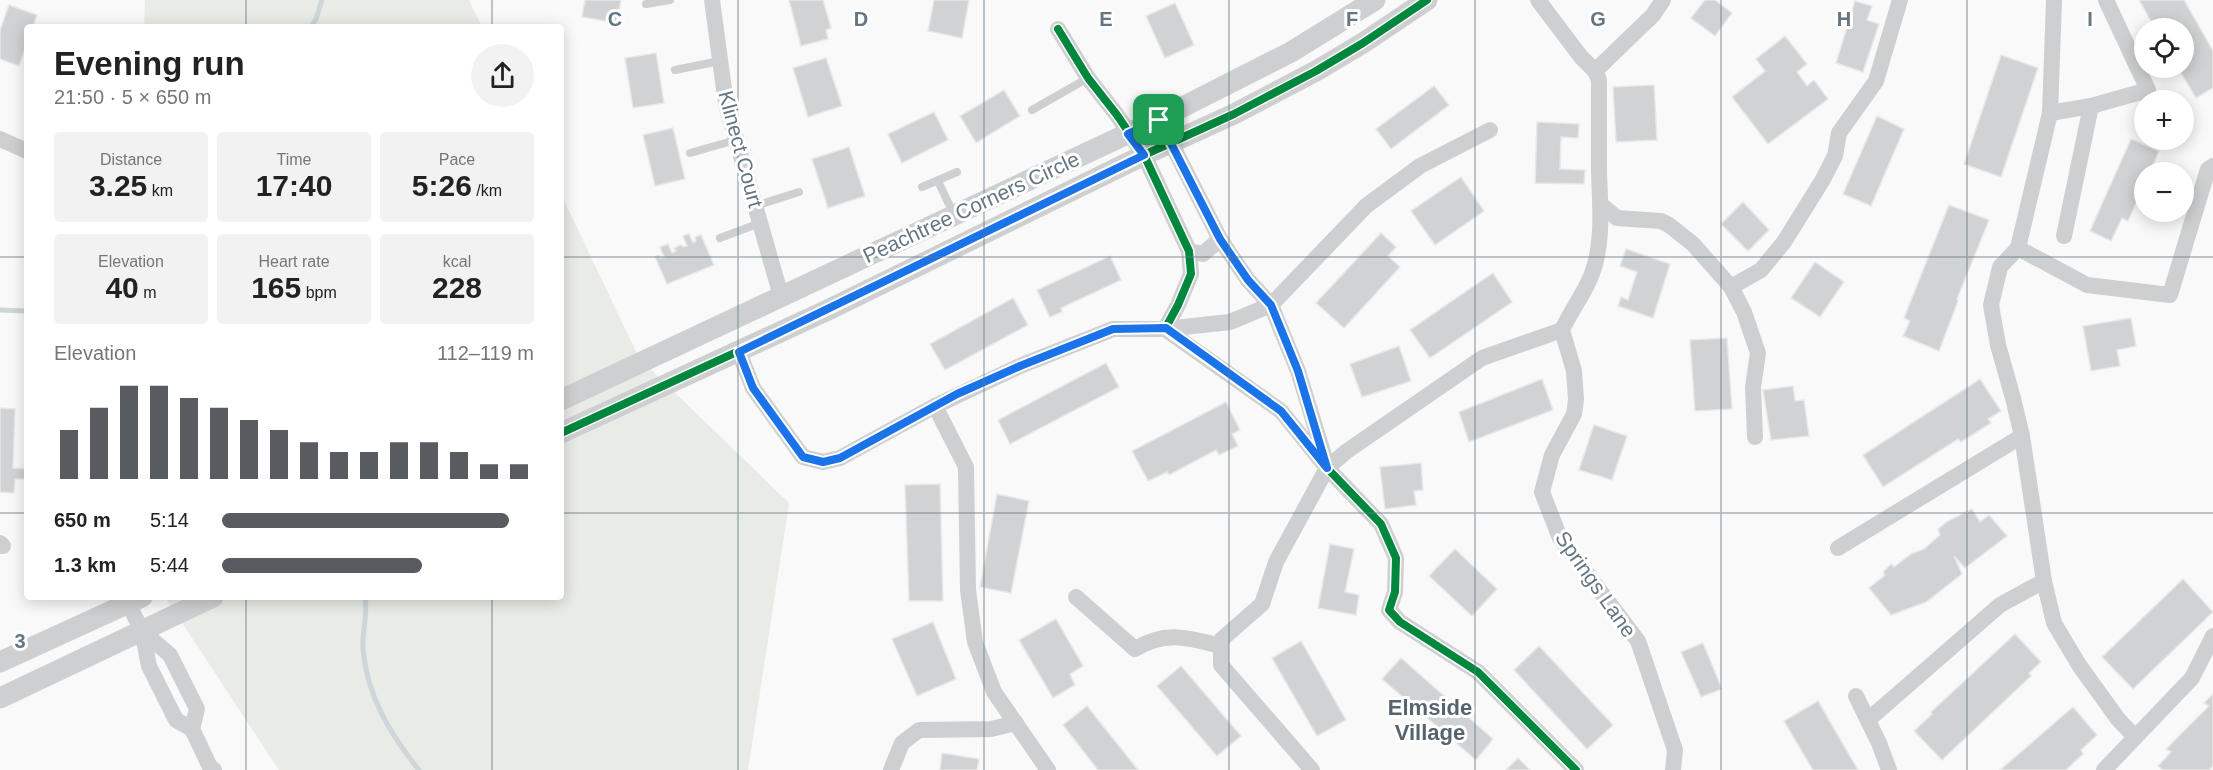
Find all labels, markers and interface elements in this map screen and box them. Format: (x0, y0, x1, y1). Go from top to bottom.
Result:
text: C (608, 8, 622, 30)
text: D (854, 8, 868, 30)
text: E (1099, 8, 1113, 30)
text: F (1346, 8, 1358, 30)
text: G (1590, 8, 1606, 30)
text: H (1837, 8, 1851, 30)
text: I (2087, 8, 2093, 30)
map controls (2134, 18, 2194, 222)
button: locate (2134, 18, 2194, 78)
button: share (471, 44, 534, 107)
text: Evening run (54, 45, 245, 82)
text: 21:50 · 5 × 650 m (54, 86, 211, 108)
street label: Klinect Court (714, 88, 768, 210)
button: + (2134, 90, 2194, 150)
pin (1133, 94, 1184, 145)
icon: arrive (1142, 103, 1175, 136)
street label: Peachtree Corners Circle (859, 147, 1083, 267)
text: Distance (100, 151, 162, 168)
text: Time (277, 151, 311, 168)
text: Pace (439, 151, 475, 168)
button: − (2134, 162, 2194, 222)
text: 3.25 (89, 169, 147, 202)
text: 17:40 (256, 169, 332, 202)
text: 5:26 (412, 169, 472, 202)
text: km (147, 182, 173, 199)
text: /km (472, 182, 502, 199)
text: Elevation (98, 253, 164, 270)
text: Heart rate (258, 253, 330, 270)
text: kcal (443, 253, 471, 270)
text: 40 (105, 271, 139, 304)
text: 165 (251, 271, 301, 304)
text: 228 (432, 271, 482, 304)
text: m (139, 284, 157, 301)
text: bpm (301, 284, 337, 301)
text: Elevation (54, 342, 136, 364)
text: 112–119 m (437, 342, 534, 364)
text: 650 m (54, 509, 111, 531)
text: 5:14 (150, 509, 189, 531)
street label: Springs Lane (1551, 527, 1641, 641)
text: 1.3 km (54, 554, 116, 576)
text: 5:44 (150, 554, 189, 576)
text: 3 (14, 630, 26, 652)
district label: Elmside Village (1388, 695, 1472, 745)

